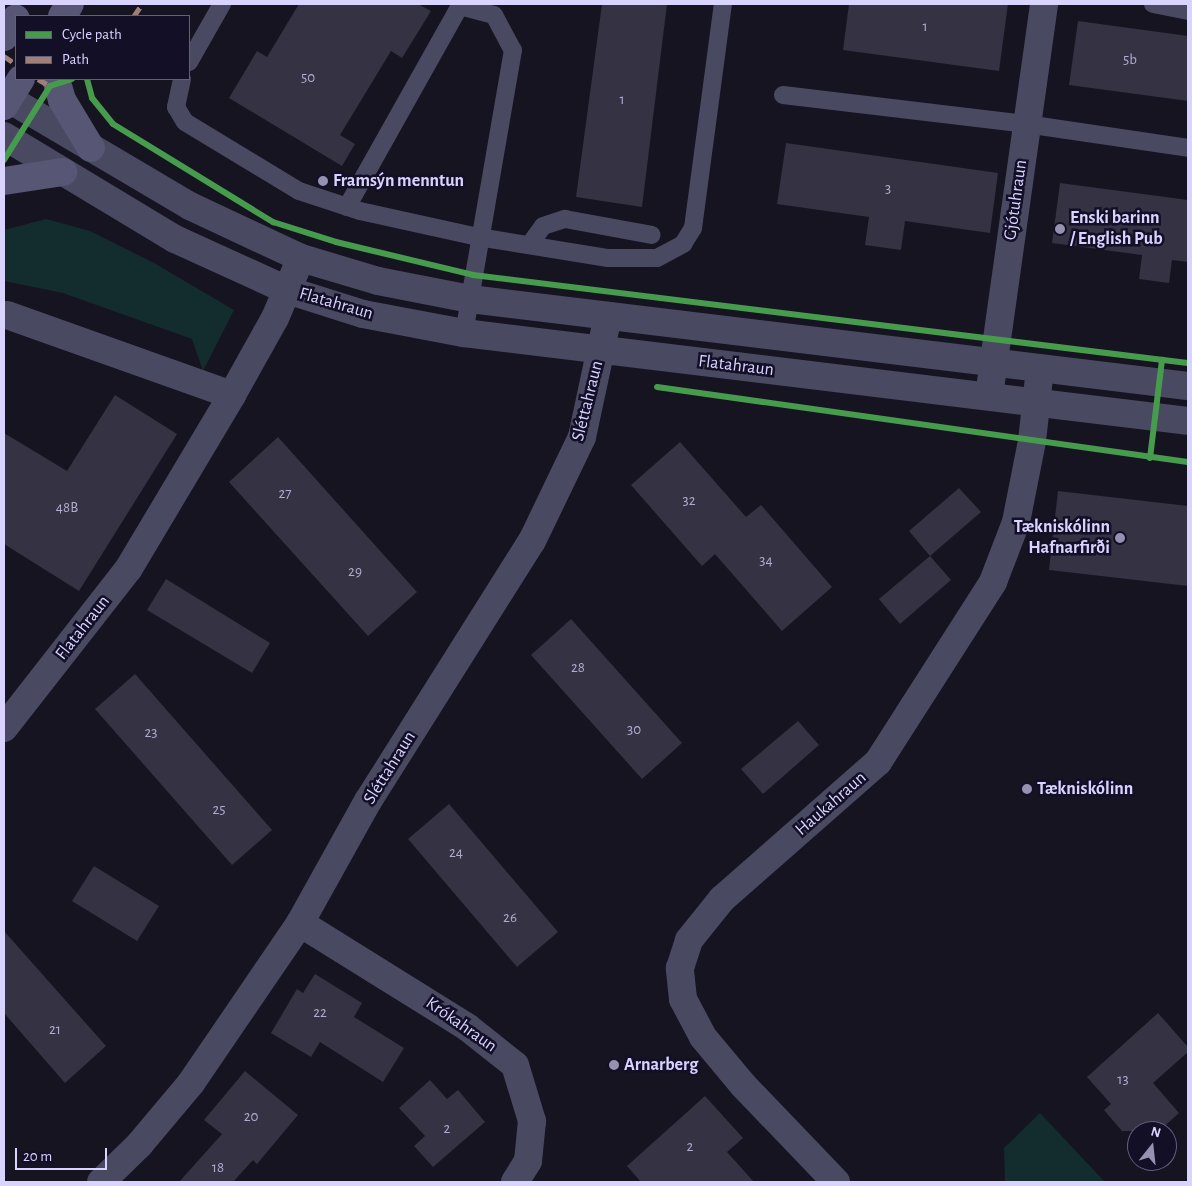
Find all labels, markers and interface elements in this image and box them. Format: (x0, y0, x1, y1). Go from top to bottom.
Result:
legend (15, 15, 190, 80)
house number: 1 (922, 18, 928, 36)
text: Cycle path (62, 27, 122, 42)
house number: 5b (1123, 51, 1137, 69)
text: Path (62, 52, 89, 67)
house number: 50 (301, 69, 315, 87)
house number: 1 (619, 91, 625, 109)
street label: Gjótuhraun (1000, 159, 1032, 241)
place label: Framsýn menntun (333, 170, 464, 192)
marker: Framsýn menntun (317, 175, 329, 187)
house number: 3 (885, 180, 891, 198)
place label: Enski barinn / English Pub (1070, 208, 1163, 250)
marker: Enski barinn / English Pub (1054, 223, 1066, 235)
street label: Flatahraun (296, 283, 376, 325)
street label: Flatahraun (697, 351, 775, 381)
street label: Sléttahraun (568, 358, 608, 444)
house number: 27 (278, 485, 292, 503)
house number: 32 (682, 492, 696, 510)
house number: 48B (56, 499, 78, 517)
place label: Tækniskólinn Hafnarfirði (1014, 517, 1110, 560)
marker: Tækniskólinn Hafnarfirði (1114, 532, 1126, 544)
house number: 34 (759, 552, 773, 570)
house number: 29 (348, 563, 362, 581)
street label: Flatahraun (51, 591, 115, 665)
house number: 28 (571, 659, 585, 677)
house number: 30 (627, 721, 641, 739)
house number: 23 (144, 724, 158, 742)
street label: Sléttahraun (359, 727, 421, 809)
street label: Haukahraun (791, 767, 871, 841)
place label: Tækniskólinn (1037, 778, 1133, 800)
marker: Tækniskólinn (1021, 783, 1033, 795)
house number: 25 (212, 801, 226, 819)
house number: 24 (449, 844, 463, 862)
house number: 26 (503, 909, 517, 927)
street label: Krókahraun (421, 993, 501, 1057)
house number: 22 (313, 1004, 327, 1022)
house number: 21 (49, 1021, 61, 1039)
place label: Arnarberg (624, 1054, 698, 1076)
marker: Arnarberg (608, 1059, 620, 1071)
house number: 13 (1117, 1071, 1129, 1089)
house number: 20 (244, 1108, 258, 1126)
house number: 2 (444, 1120, 450, 1138)
north arrow (1127, 1121, 1177, 1171)
text: N (1149, 1124, 1162, 1141)
scale bar (18, 1138, 110, 1170)
house number: 2 (687, 1138, 693, 1156)
text: 20 m (23, 1149, 52, 1164)
house number: 18 (212, 1159, 224, 1177)

